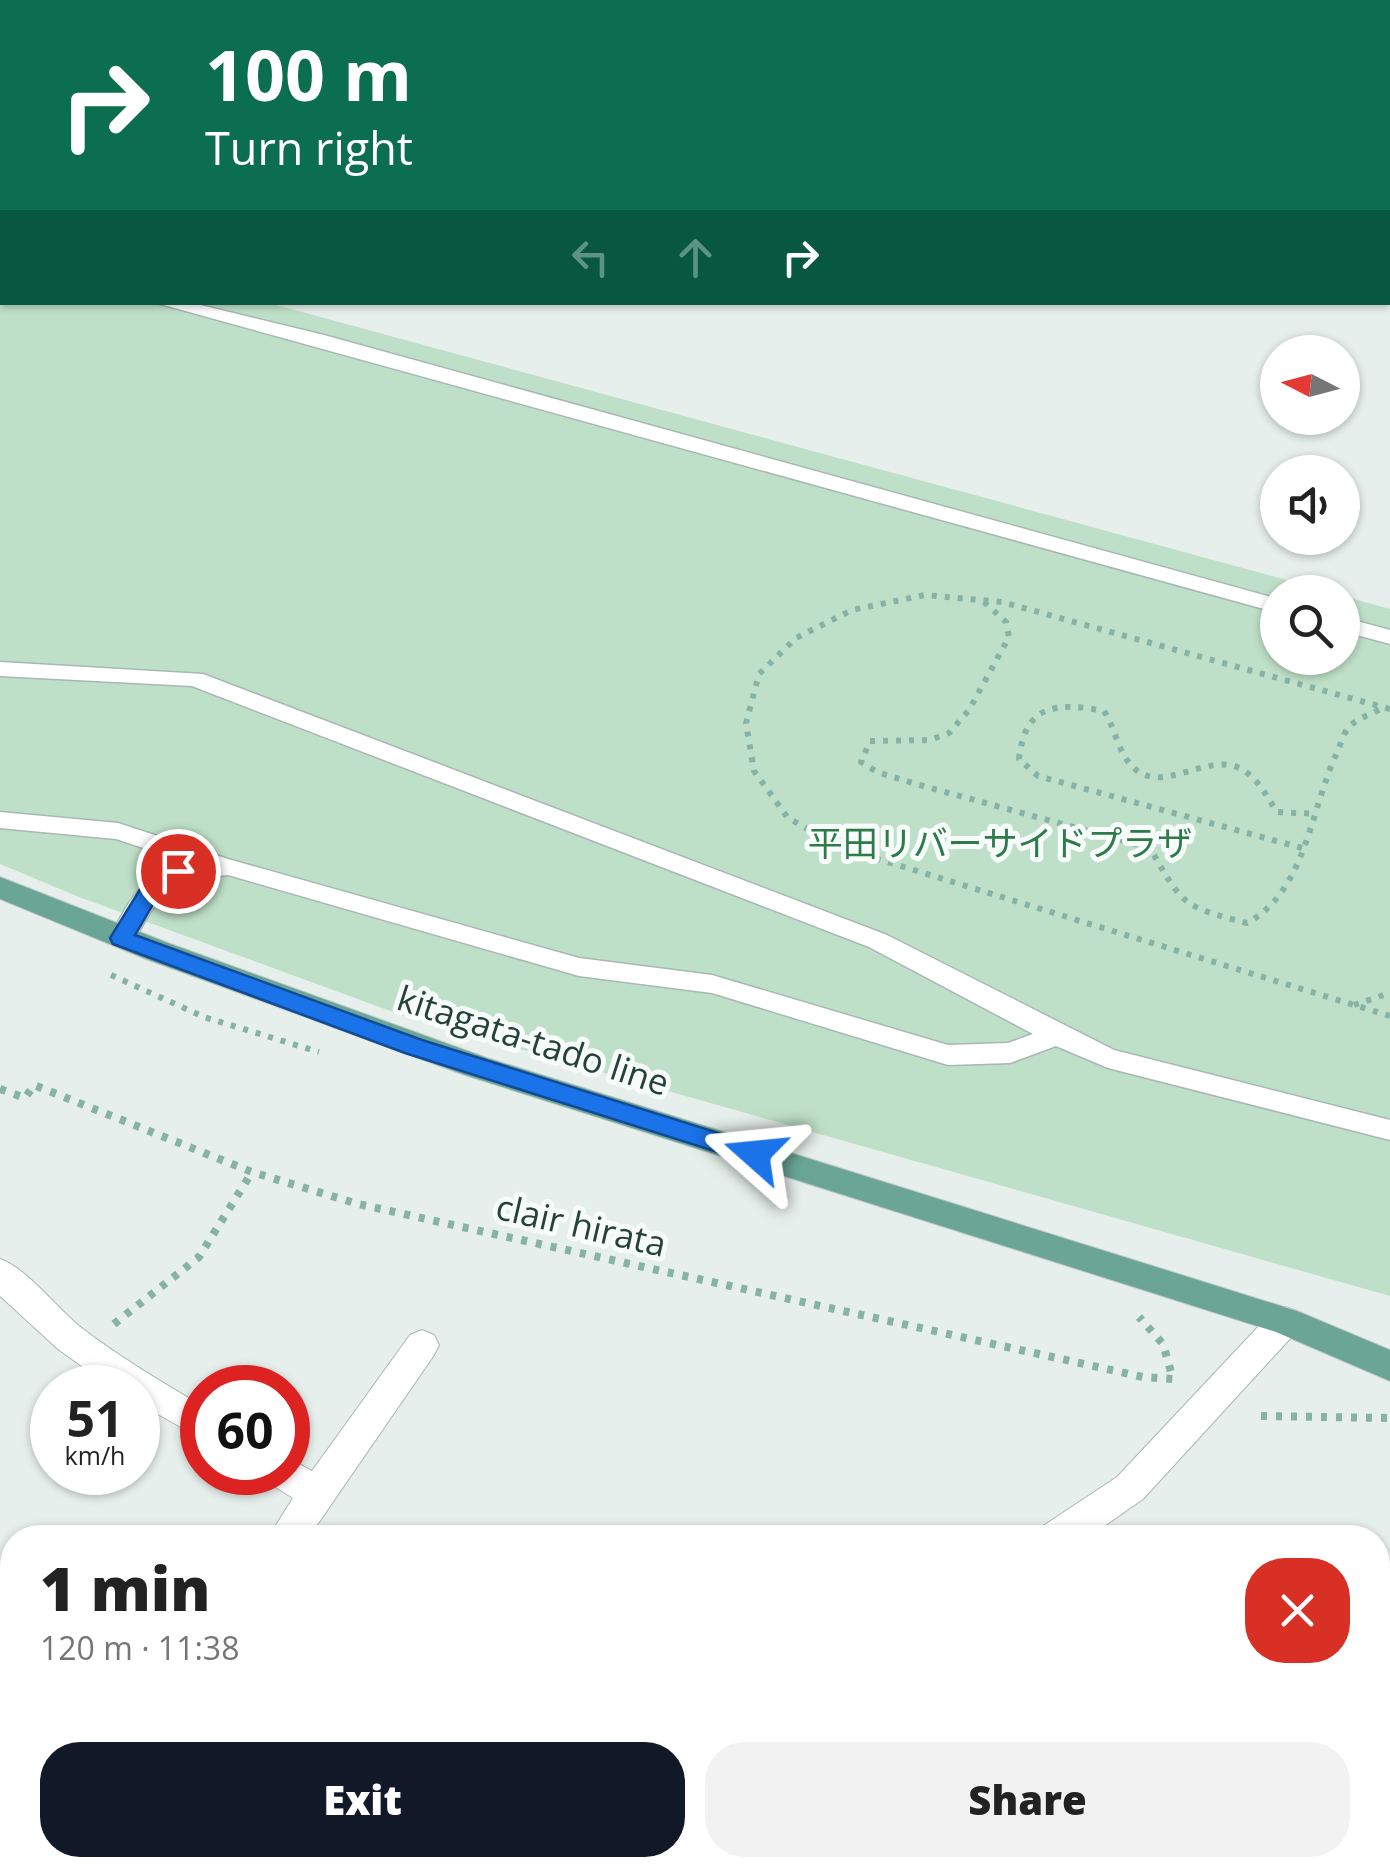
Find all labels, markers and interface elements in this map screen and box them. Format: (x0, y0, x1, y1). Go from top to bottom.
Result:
text: 100 m (205, 26, 412, 122)
icon: right (40, 40, 170, 170)
text: Turn right (205, 117, 413, 178)
icon: left (563, 230, 618, 285)
icon: ahead (668, 230, 723, 285)
icon: right (773, 230, 828, 285)
north arrow (1260, 335, 1360, 435)
map controls (1260, 335, 1360, 675)
button: sound (1260, 455, 1360, 555)
button: search (1260, 575, 1360, 675)
park label: 平田リバーサイドプラザ (808, 819, 1192, 866)
pin (136, 829, 221, 914)
icon: arrive (151, 844, 206, 899)
street label: kitagata-tado line (392, 973, 675, 1106)
position arrow (703, 1102, 807, 1206)
street label: clair hirata (492, 1182, 671, 1267)
speed limit sign: 60 (180, 1365, 310, 1495)
text: 51 (66, 1384, 124, 1452)
text: km/h (65, 1438, 125, 1472)
text: 1 min (40, 1547, 210, 1629)
button: close (1245, 1558, 1350, 1663)
text: 120 m · 11:38 (40, 1626, 239, 1669)
button: Exit (40, 1742, 685, 1857)
button: Share (705, 1742, 1350, 1857)

